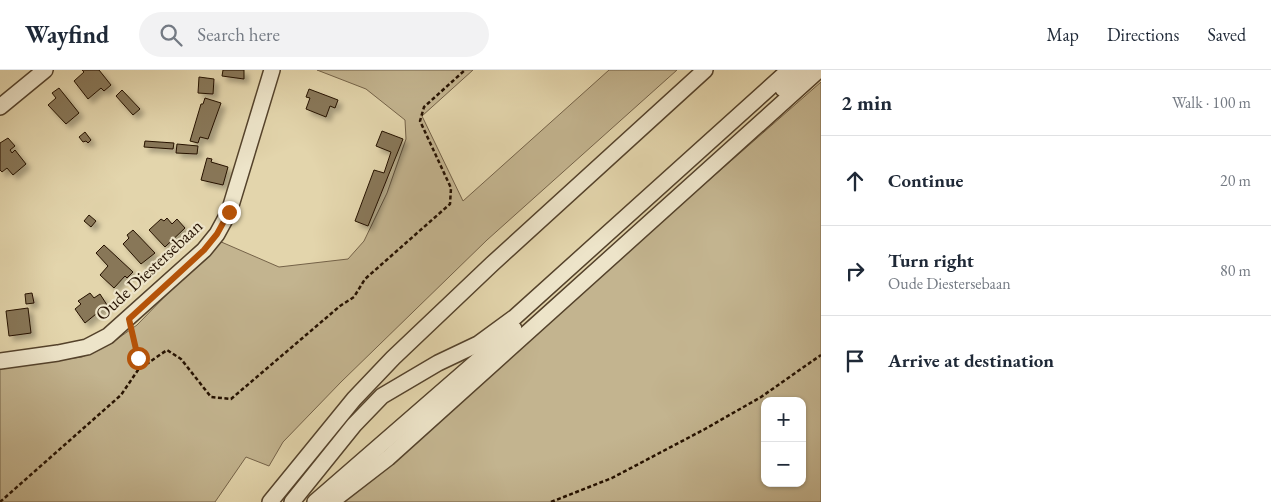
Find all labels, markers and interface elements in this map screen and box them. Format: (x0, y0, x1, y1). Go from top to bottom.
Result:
search box (139, 12, 489, 57)
text: Wayfind (25, 19, 109, 50)
icon: search (157, 21, 185, 49)
text: Search here (197, 22, 280, 47)
text: Map (1047, 23, 1079, 46)
text: Directions (1107, 23, 1179, 46)
text: Saved (1207, 23, 1246, 46)
text: 2 min (841, 89, 892, 116)
text: Walk · 100 m (1172, 92, 1251, 113)
icon: ahead (841, 167, 869, 195)
text: Continue (888, 168, 963, 193)
text: 20 m (1220, 170, 1251, 191)
route end (218, 201, 241, 224)
street label: Oude Diestersebaan (90, 214, 207, 325)
text: Turn right (888, 248, 974, 273)
icon: right (841, 257, 869, 285)
text: 80 m (1220, 260, 1251, 281)
text: Oude Diestersebaan (888, 273, 1011, 294)
route start (127, 347, 150, 370)
icon: arrive (841, 347, 869, 375)
text: Arrive at destination (888, 348, 1054, 373)
map controls (761, 397, 806, 487)
button: + (761, 397, 806, 442)
button: − (761, 442, 806, 487)

